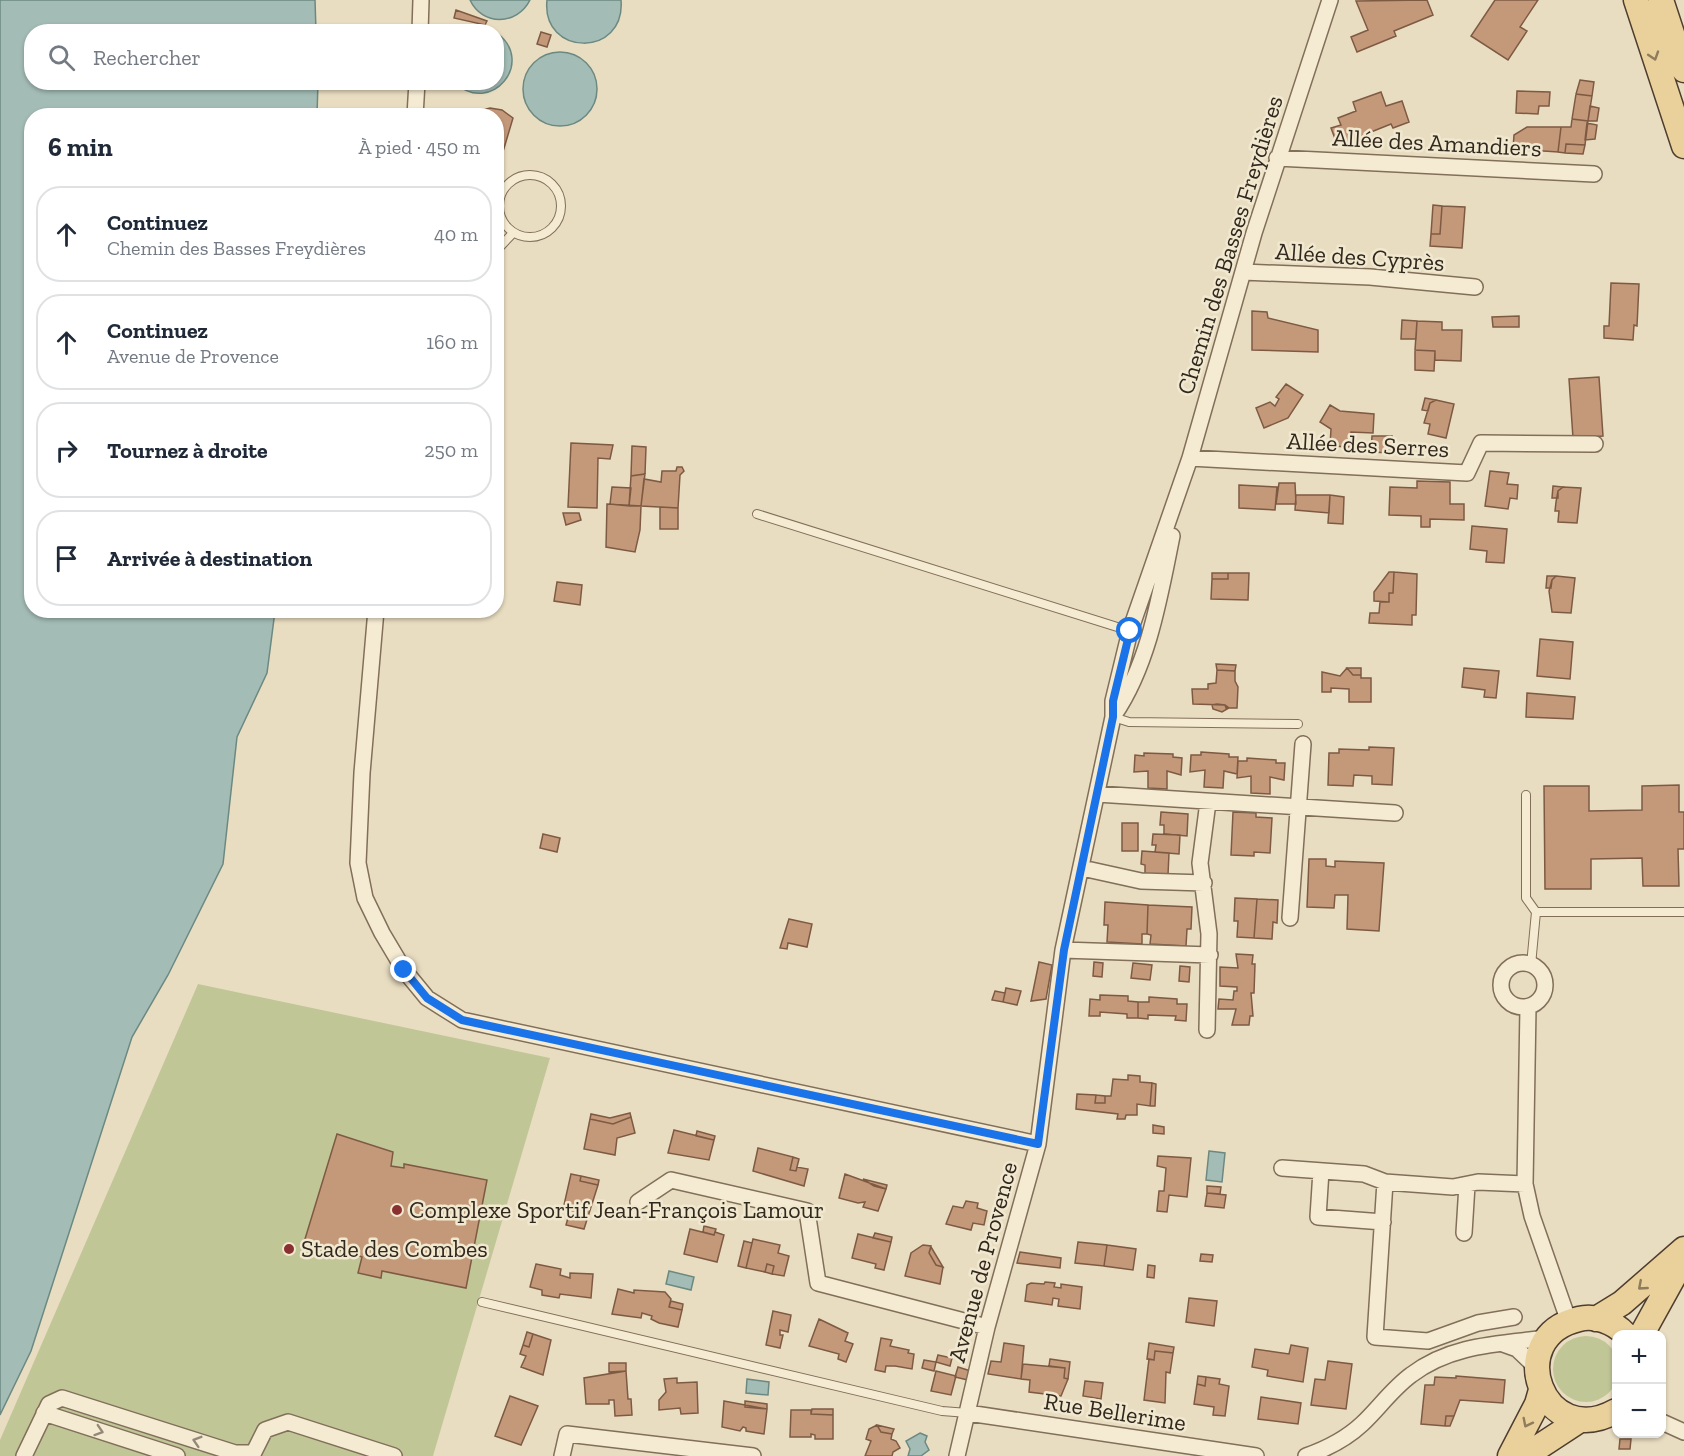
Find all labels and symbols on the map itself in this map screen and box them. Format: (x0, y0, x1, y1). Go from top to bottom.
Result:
one-way arrow (1647, 50, 1660, 61)
street label: Chemin des Basses Freydières (1170, 92, 1289, 398)
street label: Allée des Amandiers (1332, 123, 1542, 162)
street label: Allée des Cyprès (1274, 236, 1446, 277)
street label: Allée des Serres (1286, 426, 1450, 463)
route start (1116, 617, 1142, 643)
route end (390, 956, 416, 982)
street label: Avenue de Provence (942, 1158, 1023, 1365)
place label: Complexe Sportif Jean-François Lamour (409, 1195, 824, 1224)
marker: Complexe Sportif Jean-François Lamour (390, 1203, 404, 1217)
place label: Stade des Combes (301, 1234, 488, 1263)
marker: Stade des Combes (282, 1242, 296, 1256)
one-way arrow (1638, 1279, 1649, 1290)
street label: Rue Bellerime (1042, 1386, 1188, 1437)
one-way arrow (1523, 1417, 1534, 1428)
one-way arrow (93, 1423, 104, 1436)
one-way arrow (192, 1436, 203, 1448)

